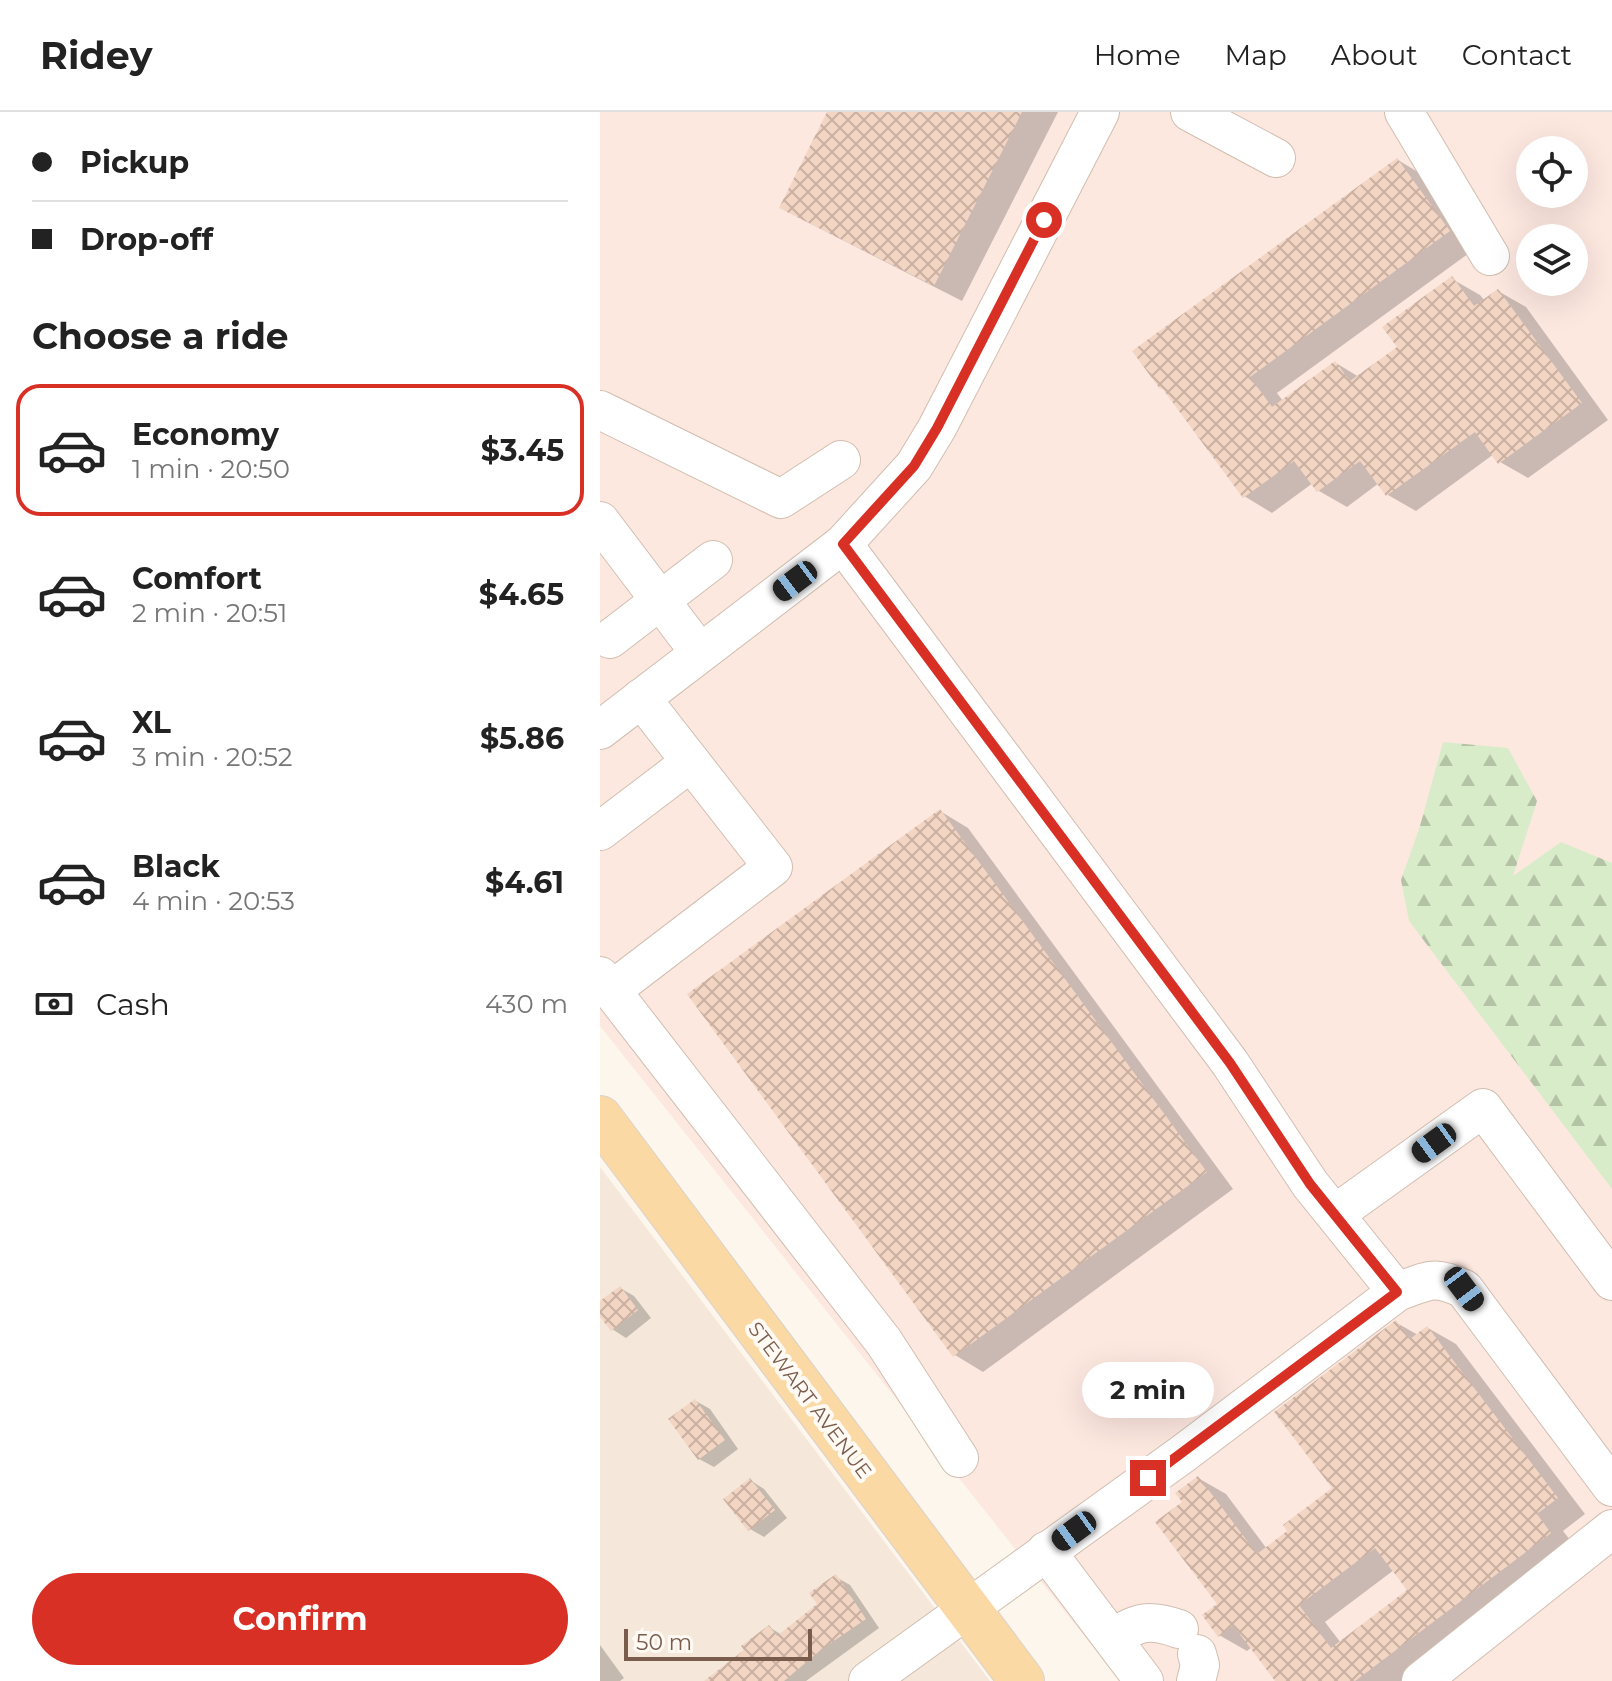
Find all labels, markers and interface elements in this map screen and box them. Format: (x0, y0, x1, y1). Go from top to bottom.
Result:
text: Ridey (40, 32, 152, 79)
text: Home (1094, 38, 1181, 72)
text: Map (1225, 38, 1287, 72)
text: About (1331, 38, 1418, 72)
text: Contact (1462, 38, 1572, 72)
map controls (1516, 136, 1588, 296)
button: locate (1516, 136, 1588, 208)
text: Pickup (80, 144, 189, 181)
route start (1026, 202, 1062, 238)
text: Drop-off (80, 221, 213, 258)
button: layers (1516, 224, 1588, 296)
text: Choose a ride (32, 314, 289, 358)
icon: car (36, 414, 108, 486)
text: Economy (132, 416, 279, 453)
text: $3.45 (481, 432, 564, 469)
text: 1 min · 20:50 (132, 453, 290, 485)
car (769, 557, 821, 605)
icon: car (36, 558, 108, 630)
text: Comfort (132, 560, 262, 597)
text: $4.65 (479, 576, 564, 613)
text: 2 min · 20:51 (132, 597, 287, 629)
icon: car (36, 702, 108, 774)
text: XL (132, 704, 171, 741)
text: $5.86 (480, 720, 564, 757)
text: 3 min · 20:52 (132, 741, 293, 773)
icon: car (36, 846, 108, 918)
text: Black (132, 848, 220, 885)
text: $4.61 (485, 864, 564, 901)
text: 4 min · 20:53 (132, 885, 295, 917)
icon: cash (32, 982, 76, 1026)
text: Cash (96, 986, 170, 1023)
text: 430 m (485, 988, 568, 1020)
car (1408, 1119, 1460, 1167)
car (1440, 1263, 1488, 1315)
street label: STEWART AVENUE (743, 1317, 877, 1483)
callout: 2 min (1082, 1362, 1214, 1418)
text: 2 min (1110, 1374, 1186, 1406)
route end (1130, 1460, 1166, 1496)
car (1048, 1507, 1100, 1555)
button: Confirm (32, 1573, 568, 1665)
scale bar (624, 1625, 812, 1661)
text: 50 m (636, 1629, 692, 1656)

